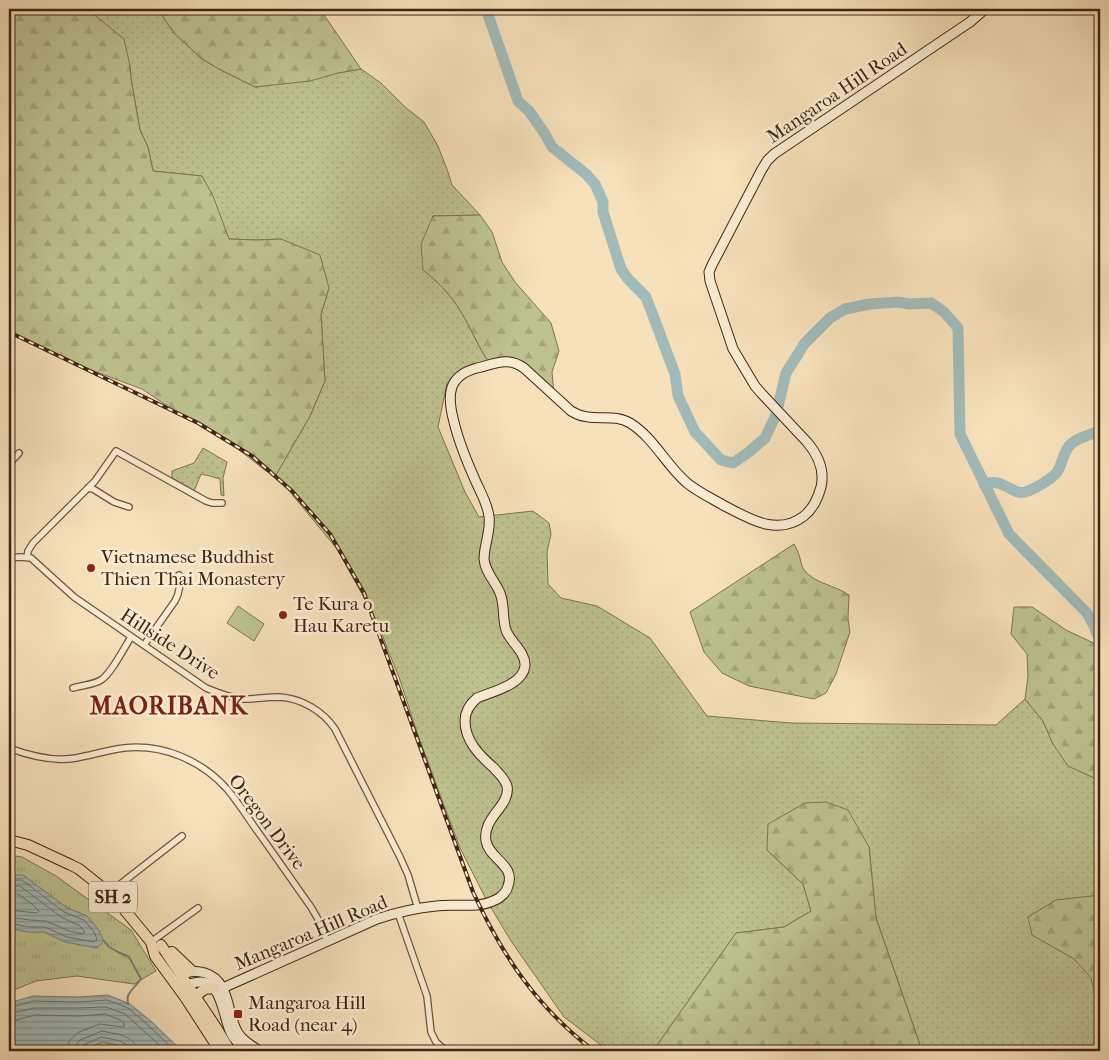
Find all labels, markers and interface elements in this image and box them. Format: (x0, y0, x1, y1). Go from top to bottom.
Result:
street label: Mangaroa Hill Road (763, 38, 912, 148)
place label: Vietnamese Buddhist Thien Thai Monastery (100, 546, 286, 590)
marker: Vietnamese Buddhist Thien Thai Monastery (85, 562, 97, 574)
place label: Te Kura o Hau Karetu (293, 593, 390, 637)
street label: Hillside Drive (116, 604, 224, 684)
marker: Te Kura o Hau Karetu (277, 609, 289, 621)
district label: MAORIBANK (90, 692, 249, 720)
street label: Oregon Drive (224, 770, 310, 874)
road number: SH 2 (89, 882, 137, 912)
street label: Mangaroa Hill Road (231, 891, 391, 975)
place label: Mangaroa Hill Road (near 4) (248, 992, 366, 1036)
marker: Mangaroa Hill Road (near 4) (232, 1008, 244, 1020)

